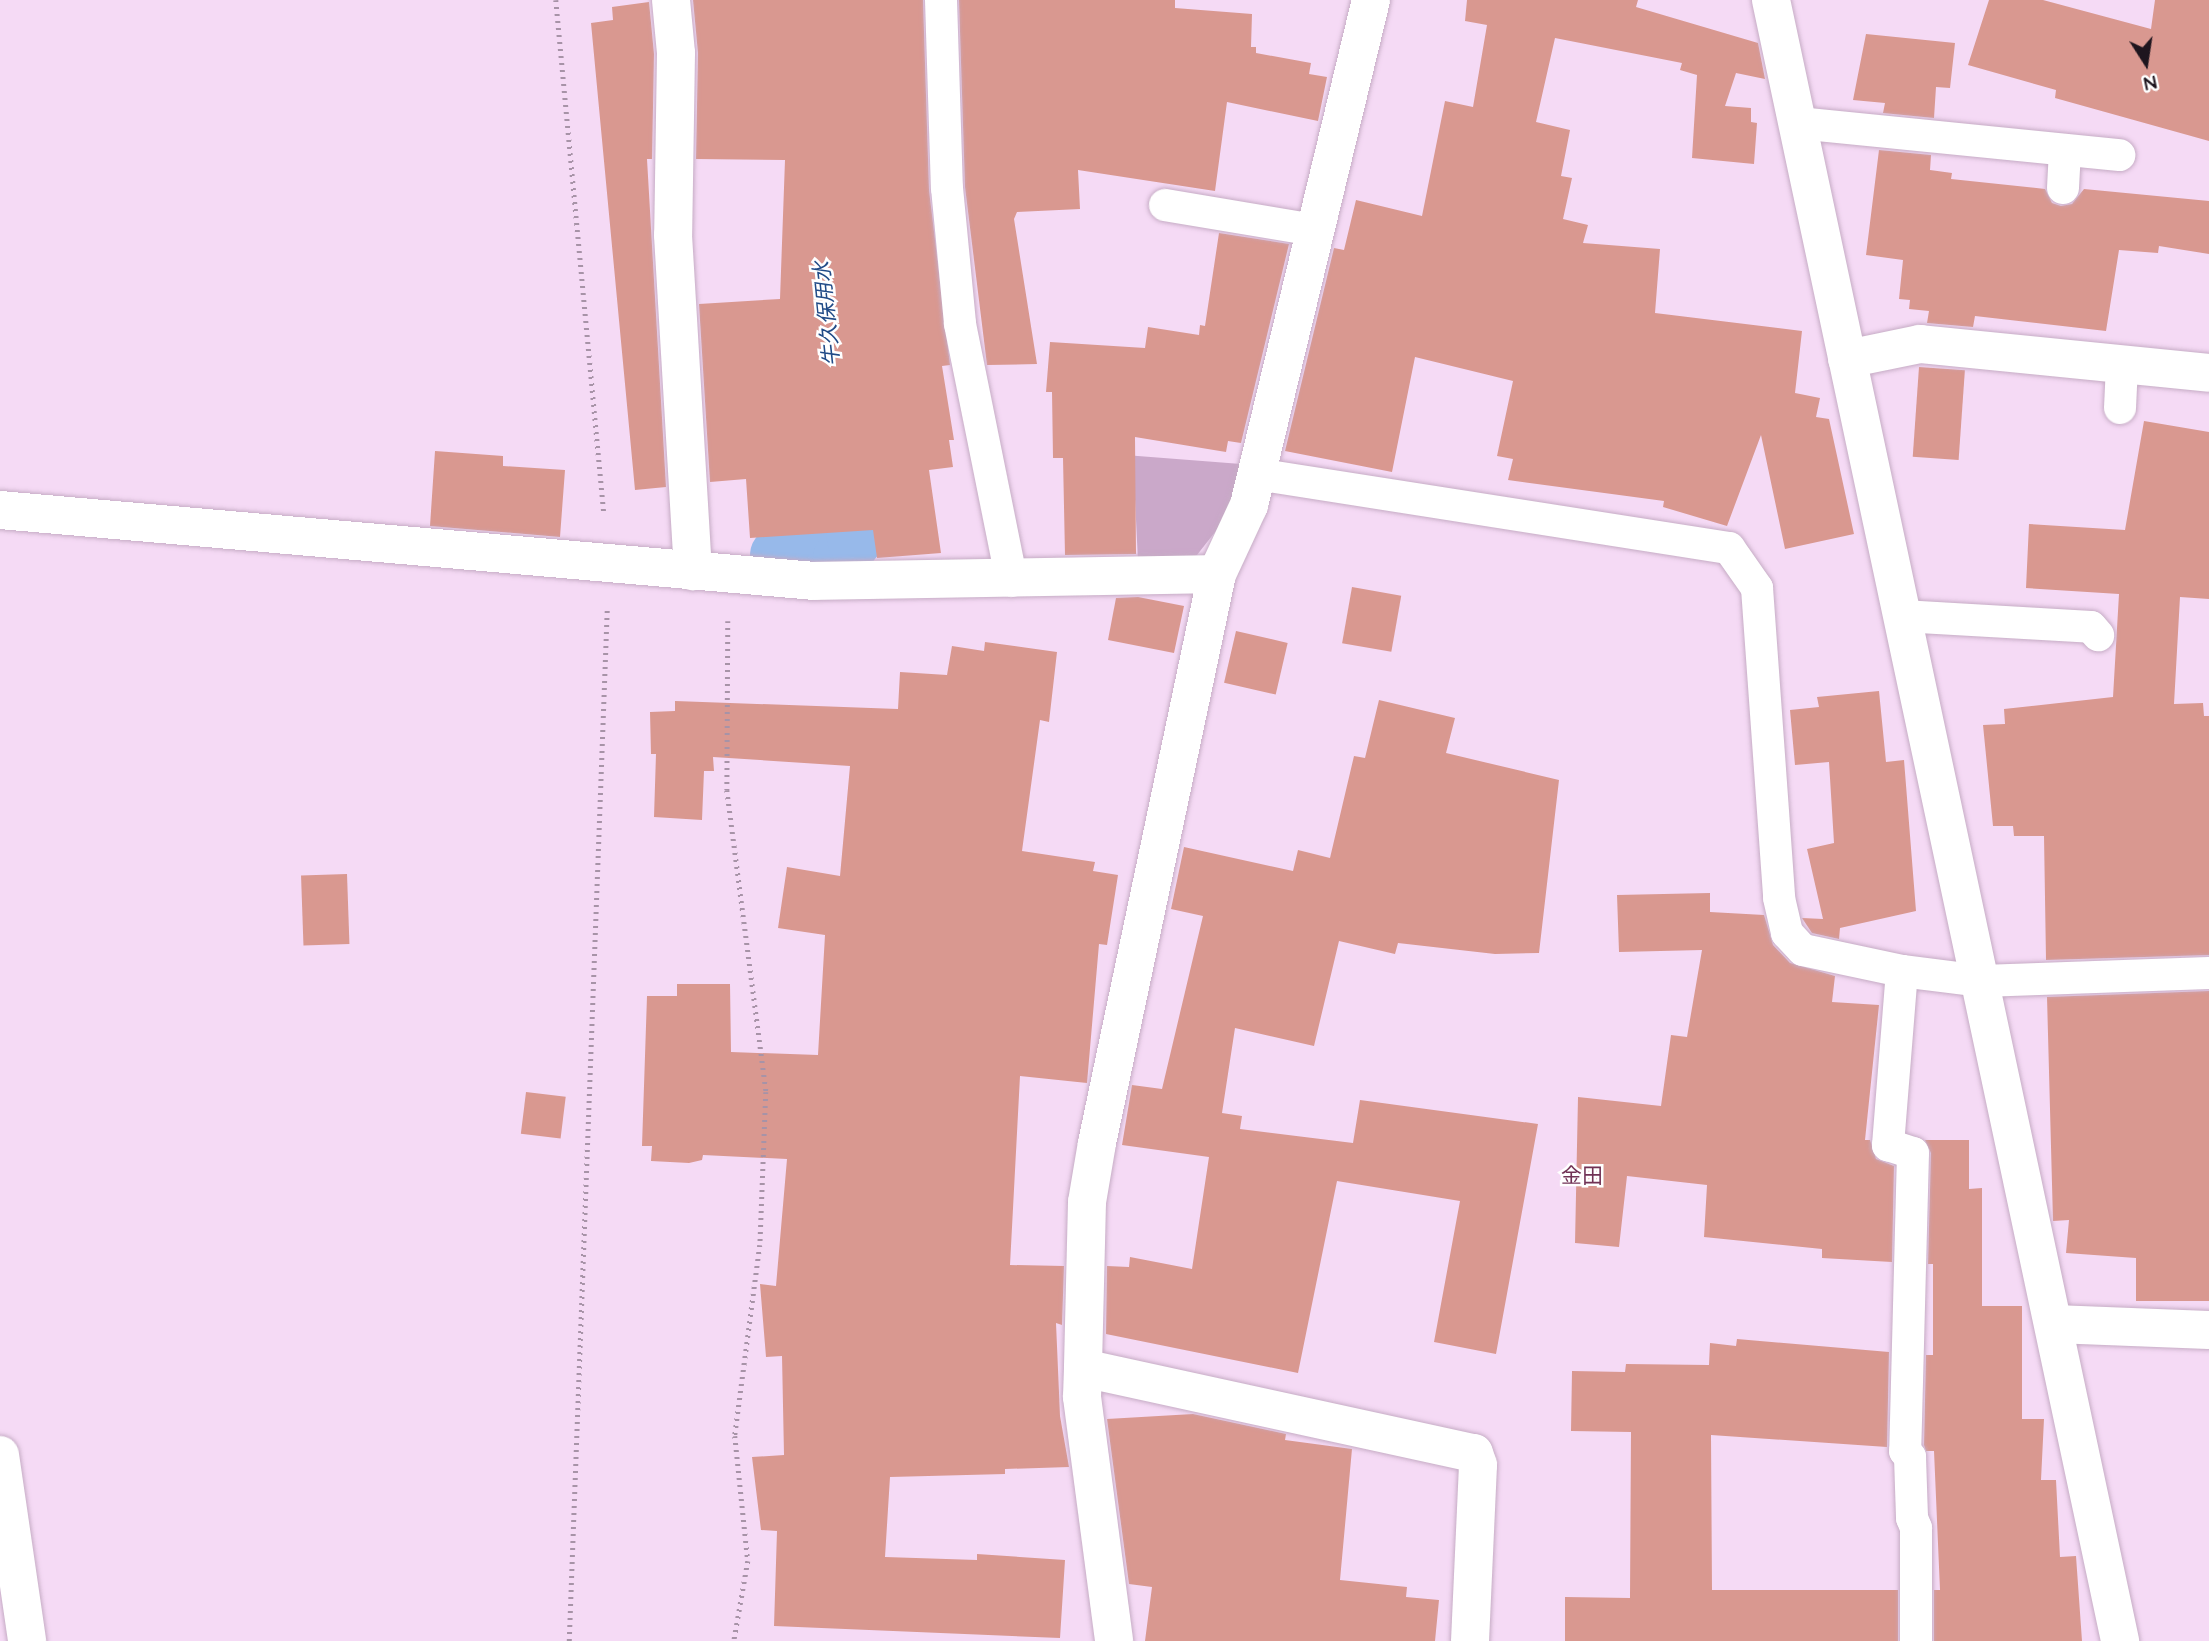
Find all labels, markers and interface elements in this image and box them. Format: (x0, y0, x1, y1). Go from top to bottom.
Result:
north arrow (2111, 28, 2181, 98)
text: N (2141, 70, 2160, 97)
water label: 牛久保用水 (808, 260, 844, 368)
district label: 金田 (1561, 1162, 1603, 1188)

